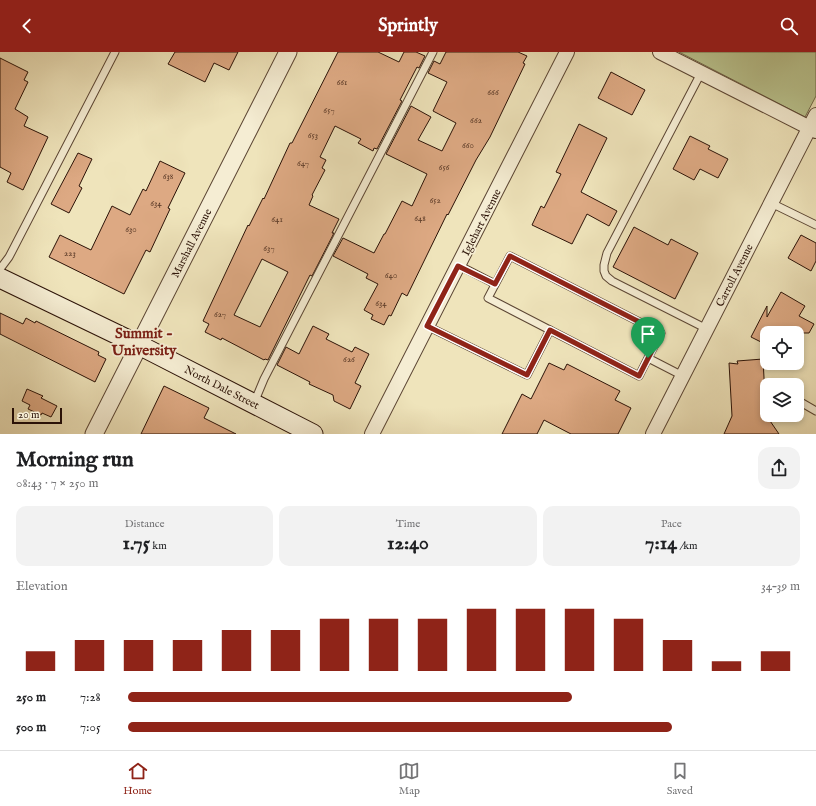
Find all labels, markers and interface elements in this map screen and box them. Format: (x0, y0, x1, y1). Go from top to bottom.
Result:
icon: back (16, 15, 38, 37)
text: Sprintly (378, 15, 438, 38)
icon: search (778, 15, 800, 37)
house number: 661 (337, 77, 347, 88)
house number: 666 (487, 87, 499, 98)
house number: 657 (323, 105, 335, 116)
house number: 662 (470, 115, 482, 126)
house number: 653 (308, 130, 318, 141)
house number: 660 (462, 140, 474, 151)
house number: 647 (297, 158, 309, 169)
house number: 656 (439, 162, 450, 173)
house number: 638 (163, 171, 174, 182)
street label: Iglehart Avenue (459, 187, 505, 258)
house number: 652 (429, 195, 441, 206)
house number: 634 (150, 198, 162, 209)
street label: Marshall Avenue (168, 207, 215, 280)
house number: 648 (414, 213, 426, 224)
house number: 641 (271, 214, 283, 225)
house number: 630 (125, 224, 137, 235)
street label: Carroll Avenue (713, 242, 757, 309)
house number: 637 (263, 243, 275, 254)
house number: 223 (64, 248, 76, 259)
house number: 640 (385, 270, 397, 281)
house number: 634 (375, 298, 387, 309)
house number: 627 (214, 309, 226, 320)
pin (631, 317, 665, 358)
icon: arrive (637, 323, 659, 345)
district label: Summit - University (111, 324, 177, 360)
map controls (760, 326, 804, 422)
button: locate (760, 326, 804, 370)
house number: 626 (343, 354, 355, 365)
street label: North Dale Street (182, 363, 262, 413)
button: layers (760, 378, 804, 422)
scale bar (12, 406, 62, 425)
text: 20 m (18, 408, 39, 422)
text: Morning run (16, 446, 134, 474)
button: share (758, 447, 800, 489)
text: 08:43 · 7 × 250 m (16, 475, 99, 492)
text: Distance (125, 517, 165, 531)
text: Time (396, 517, 420, 531)
text: Pace (661, 517, 682, 531)
text: 1.75 (123, 531, 150, 556)
text: 12:40 (387, 531, 429, 556)
text: 7:14 (645, 531, 677, 556)
text: km (150, 539, 167, 553)
text: /km (677, 539, 698, 553)
text: Elevation (16, 578, 68, 595)
text: 34–39 m (761, 578, 800, 595)
text: 250 m (16, 689, 46, 706)
text: 7:28 (80, 689, 101, 706)
text: 500 m (16, 719, 46, 736)
text: 7:05 (80, 719, 101, 736)
tab: Home (123, 760, 152, 798)
tab: Map (398, 760, 420, 798)
tab: Saved (667, 760, 693, 798)

